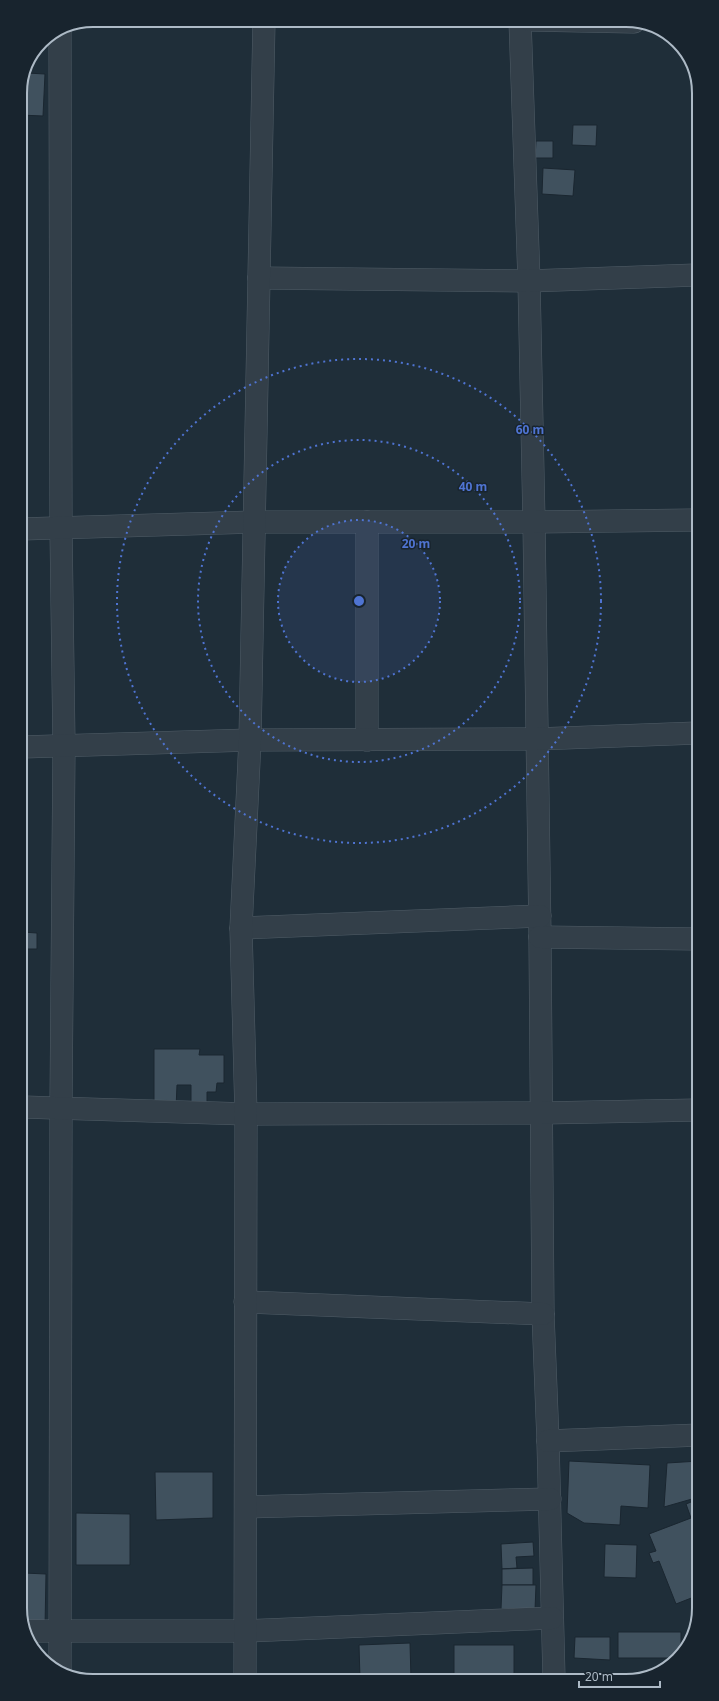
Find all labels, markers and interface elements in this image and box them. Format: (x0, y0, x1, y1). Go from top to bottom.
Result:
text: 60 m (516, 421, 544, 438)
text: 40 m (459, 478, 487, 495)
text: 20 m (402, 535, 430, 552)
centre of rings (352, 594, 366, 608)
scale bar (579, 1663, 660, 1689)
text: 20 m (585, 1668, 613, 1685)

